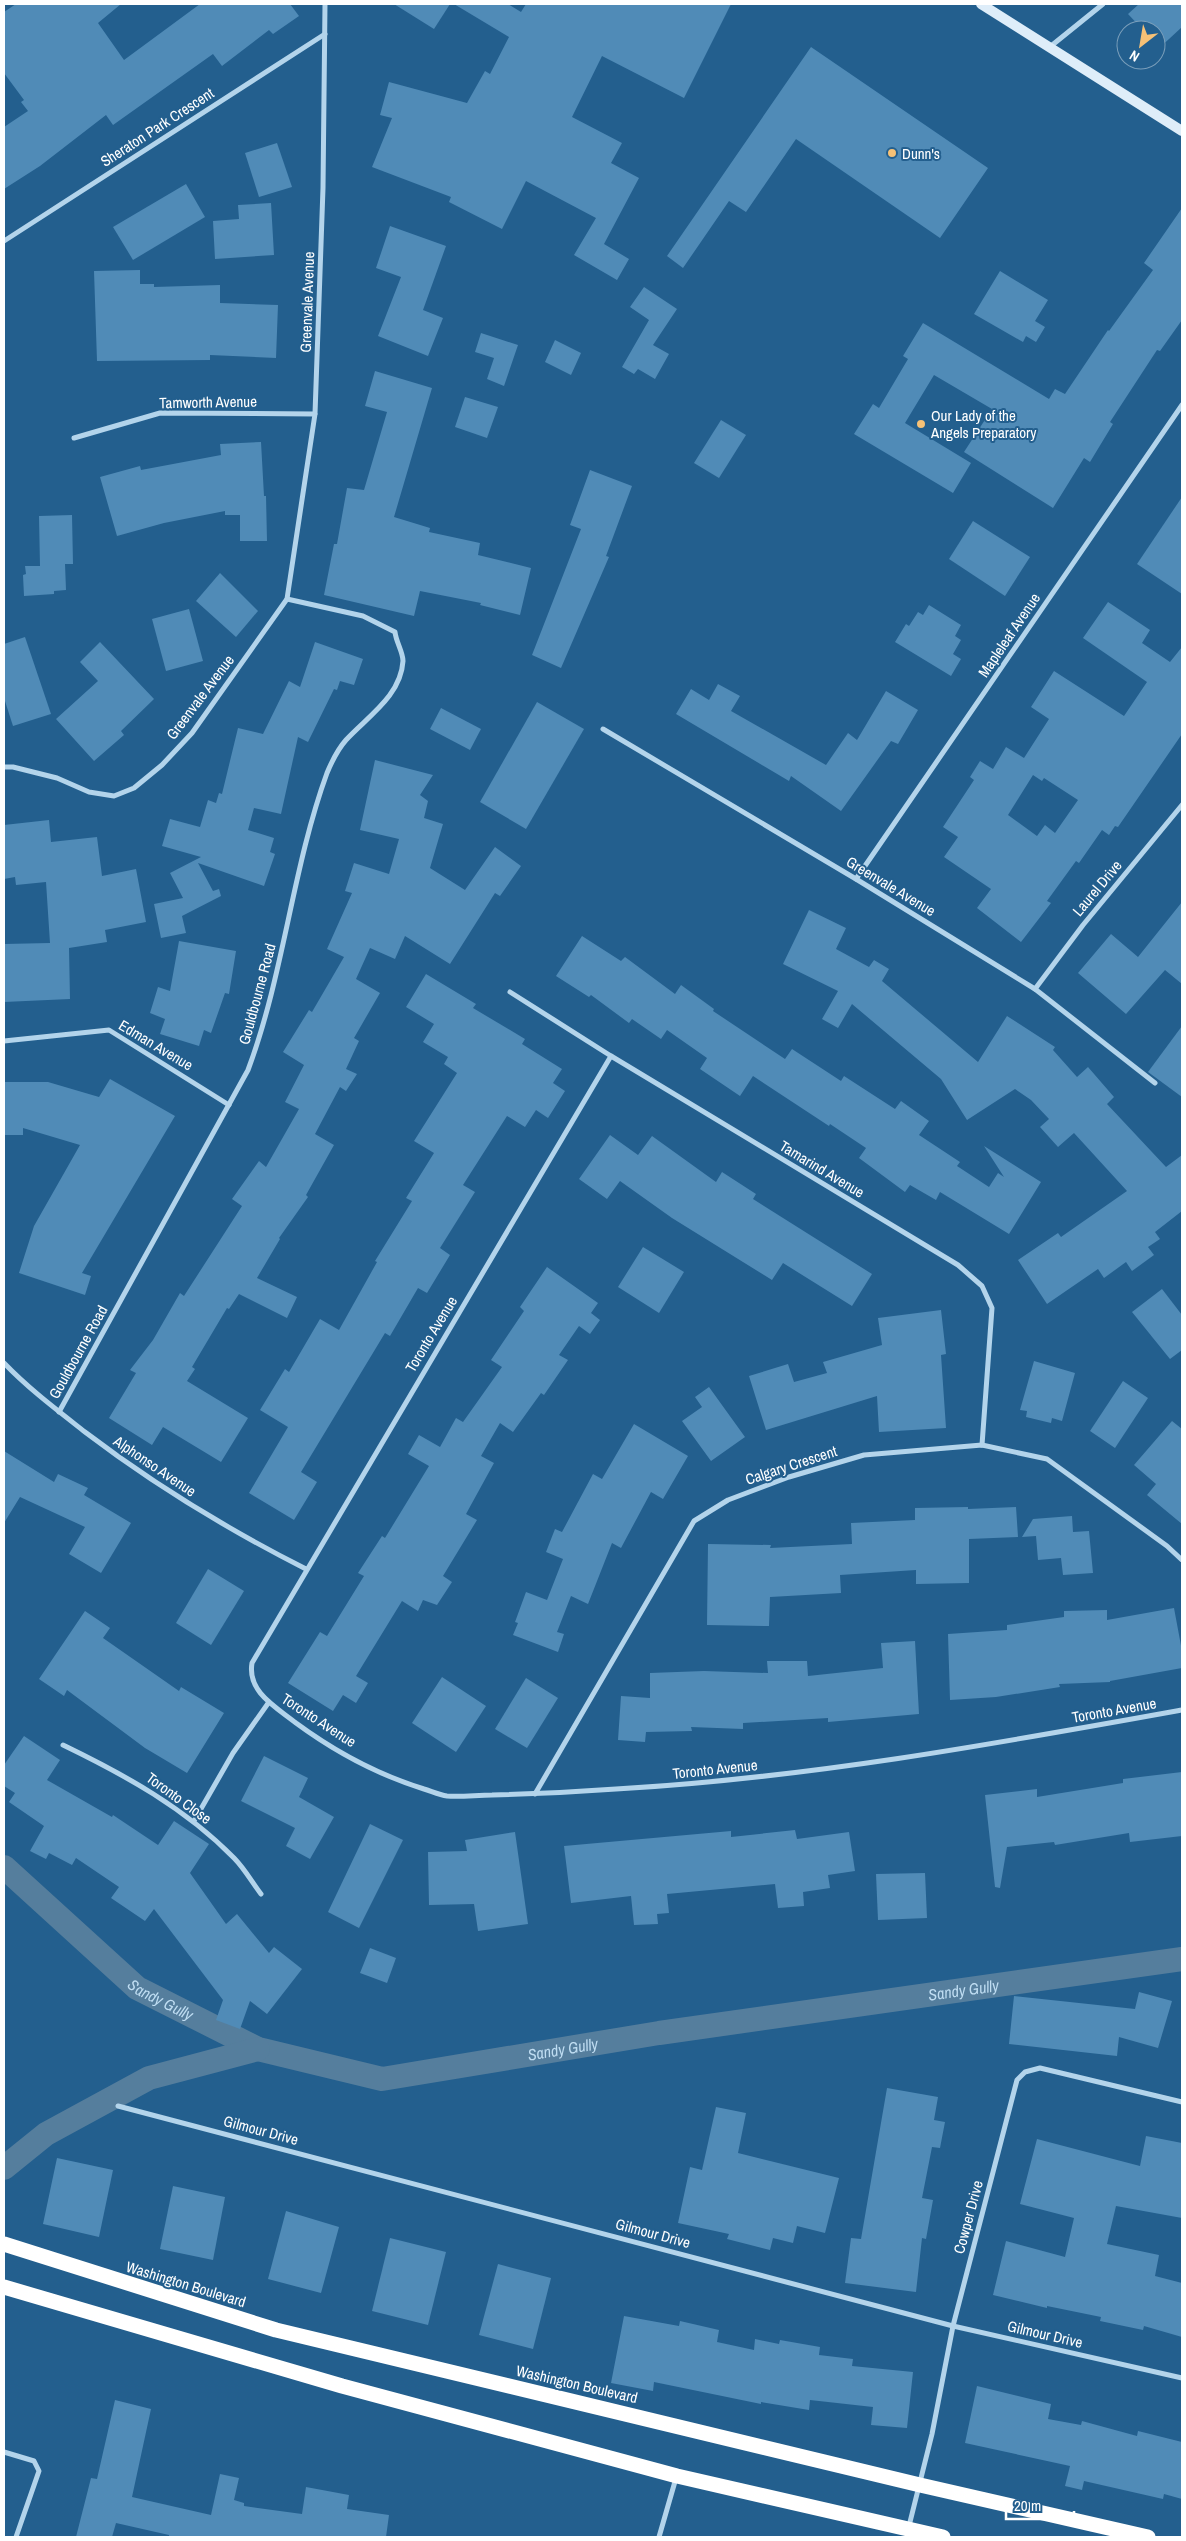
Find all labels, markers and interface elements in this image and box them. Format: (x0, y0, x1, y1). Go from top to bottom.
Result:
north arrow (1116, 20, 1166, 70)
text: N (1126, 46, 1142, 66)
street label: Sheraton Park Crescent (96, 82, 218, 172)
place label: Dunn's (902, 143, 940, 164)
marker: Dunn's (886, 147, 898, 159)
street label: Greenvale Avenue (295, 251, 319, 353)
street label: Tamworth Avenue (159, 391, 257, 413)
place label: Our Lady of the Angels Preparatory (930, 405, 1037, 443)
marker: Our Lady of the Angels Preparatory (915, 418, 927, 430)
street label: Mapleleaf Avenue (973, 589, 1045, 681)
street label: Greenvale Avenue (161, 650, 239, 744)
street label: Greenvale Avenue (842, 851, 940, 921)
street label: Laurel Drive (1067, 855, 1127, 920)
street label: Gouldbourne Road (233, 941, 281, 1047)
street label: Edman Avenue (115, 1015, 197, 1076)
street label: Tamarind Avenue (776, 1135, 869, 1203)
street label: Toronto Avenue (400, 1292, 462, 1376)
street label: Gouldbourne Road (44, 1301, 112, 1403)
street label: Alphonso Avenue (109, 1430, 201, 1502)
street label: Calgary Crescent (743, 1440, 840, 1490)
street label: Toronto Avenue (278, 1688, 361, 1752)
street label: Toronto Avenue (1070, 1692, 1158, 1728)
street label: Toronto Avenue (671, 1754, 759, 1784)
street label: Toronto Close (142, 1767, 216, 1829)
water label: Sandy Gully (123, 1974, 198, 2026)
water label: Sandy Gully (927, 1974, 1001, 2006)
water label: Sandy Gully (526, 2032, 601, 2066)
street label: Gilmour Drive (221, 2110, 301, 2150)
street label: Cowper Drive (948, 2178, 988, 2256)
street label: Gilmour Drive (613, 2213, 693, 2253)
street label: Washington Boulevard (124, 2256, 248, 2312)
street label: Gilmour Drive (1005, 2315, 1085, 2353)
street label: Washington Boulevard (514, 2360, 640, 2408)
scale bar (1006, 2488, 1074, 2520)
text: 20 m (1014, 2495, 1041, 2516)

